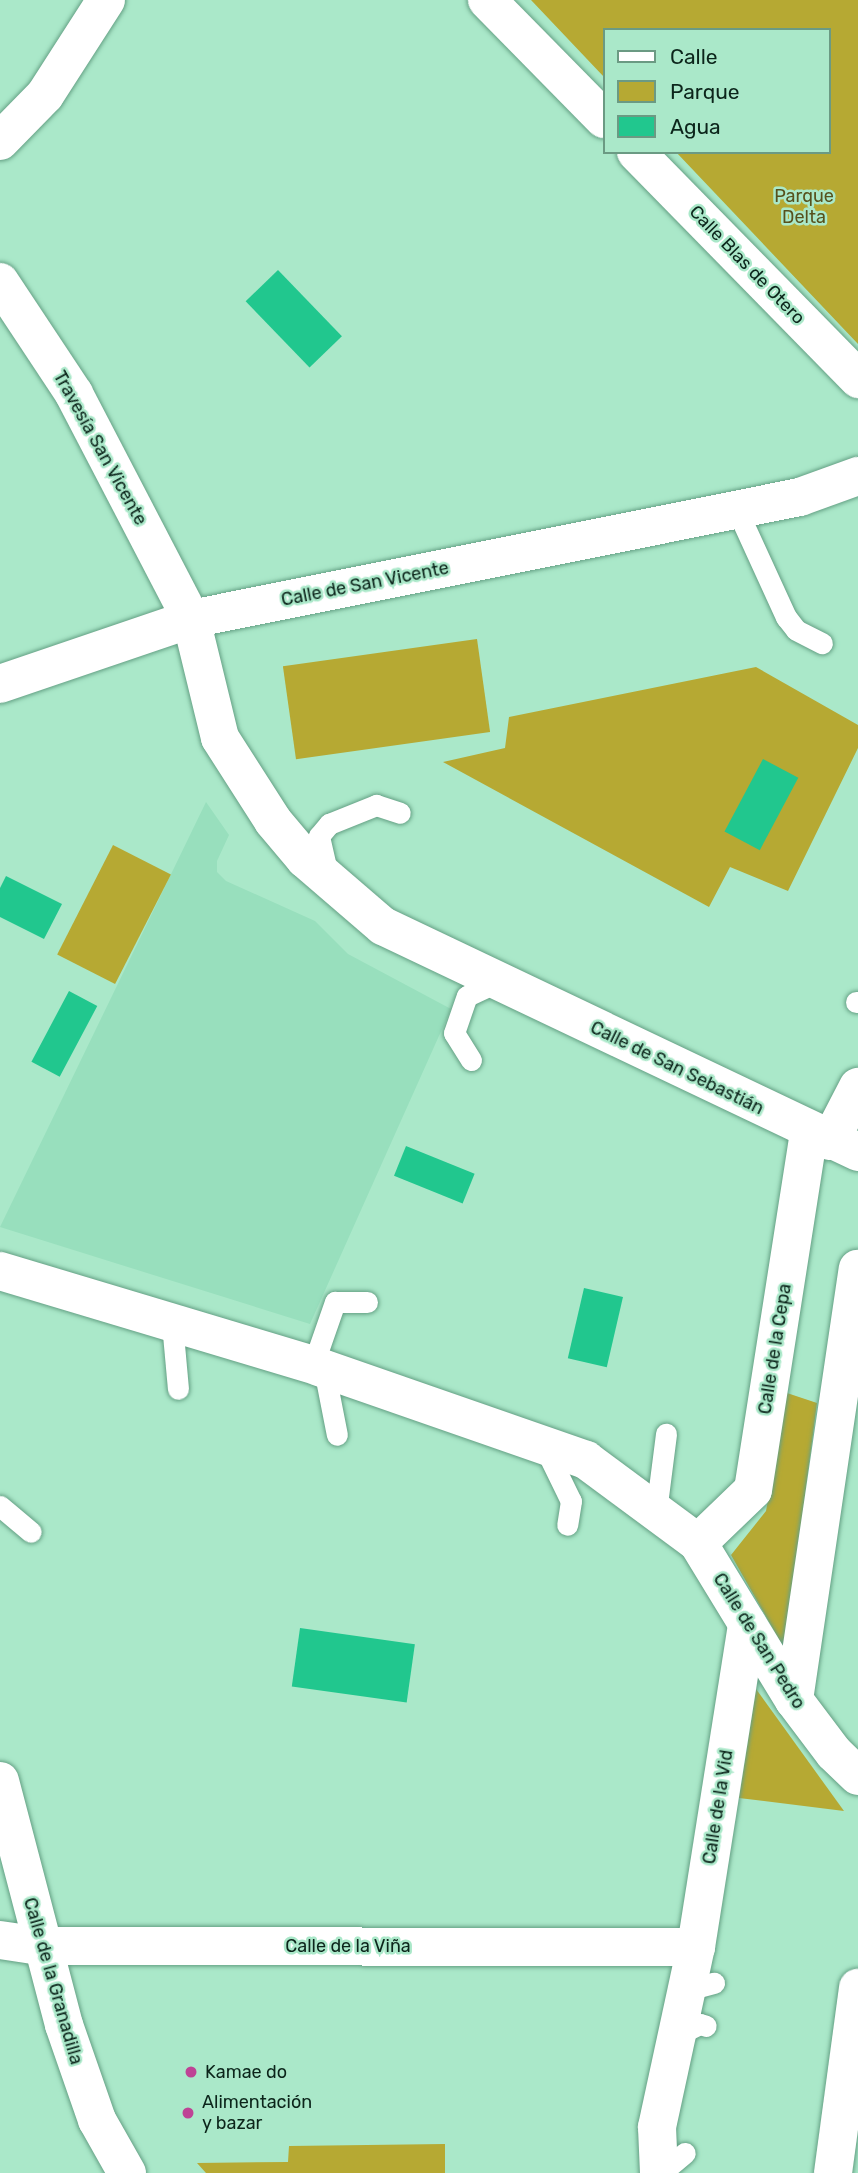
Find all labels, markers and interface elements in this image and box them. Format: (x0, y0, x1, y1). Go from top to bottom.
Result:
legend (602, 28, 830, 154)
text: Calle (670, 44, 718, 69)
text: Parque (670, 79, 740, 104)
text: Agua (670, 114, 721, 139)
park label: Parque Delta (774, 186, 834, 228)
street label: Calle Blas de Otero (685, 201, 809, 329)
street label: Travesía San Vicente (49, 367, 151, 529)
street label: Calle de San Vicente (279, 557, 451, 611)
street label: Calle de San Sebastián (587, 1017, 767, 1119)
street label: Calle de la Cepa (754, 1282, 796, 1416)
street label: Calle de San Pedro (708, 1569, 810, 1713)
street label: Calle de la Vid (698, 1748, 738, 1866)
street label: Calle de la Granadilla (19, 1895, 87, 2067)
street label: Calle de la Viña (285, 1935, 411, 1957)
place label: Kamae do (205, 2061, 287, 2083)
marker: Kamae do (183, 2064, 199, 2080)
place label: Alimentación y bazar (202, 2092, 312, 2134)
marker: Alimentación y bazar (180, 2105, 196, 2121)

